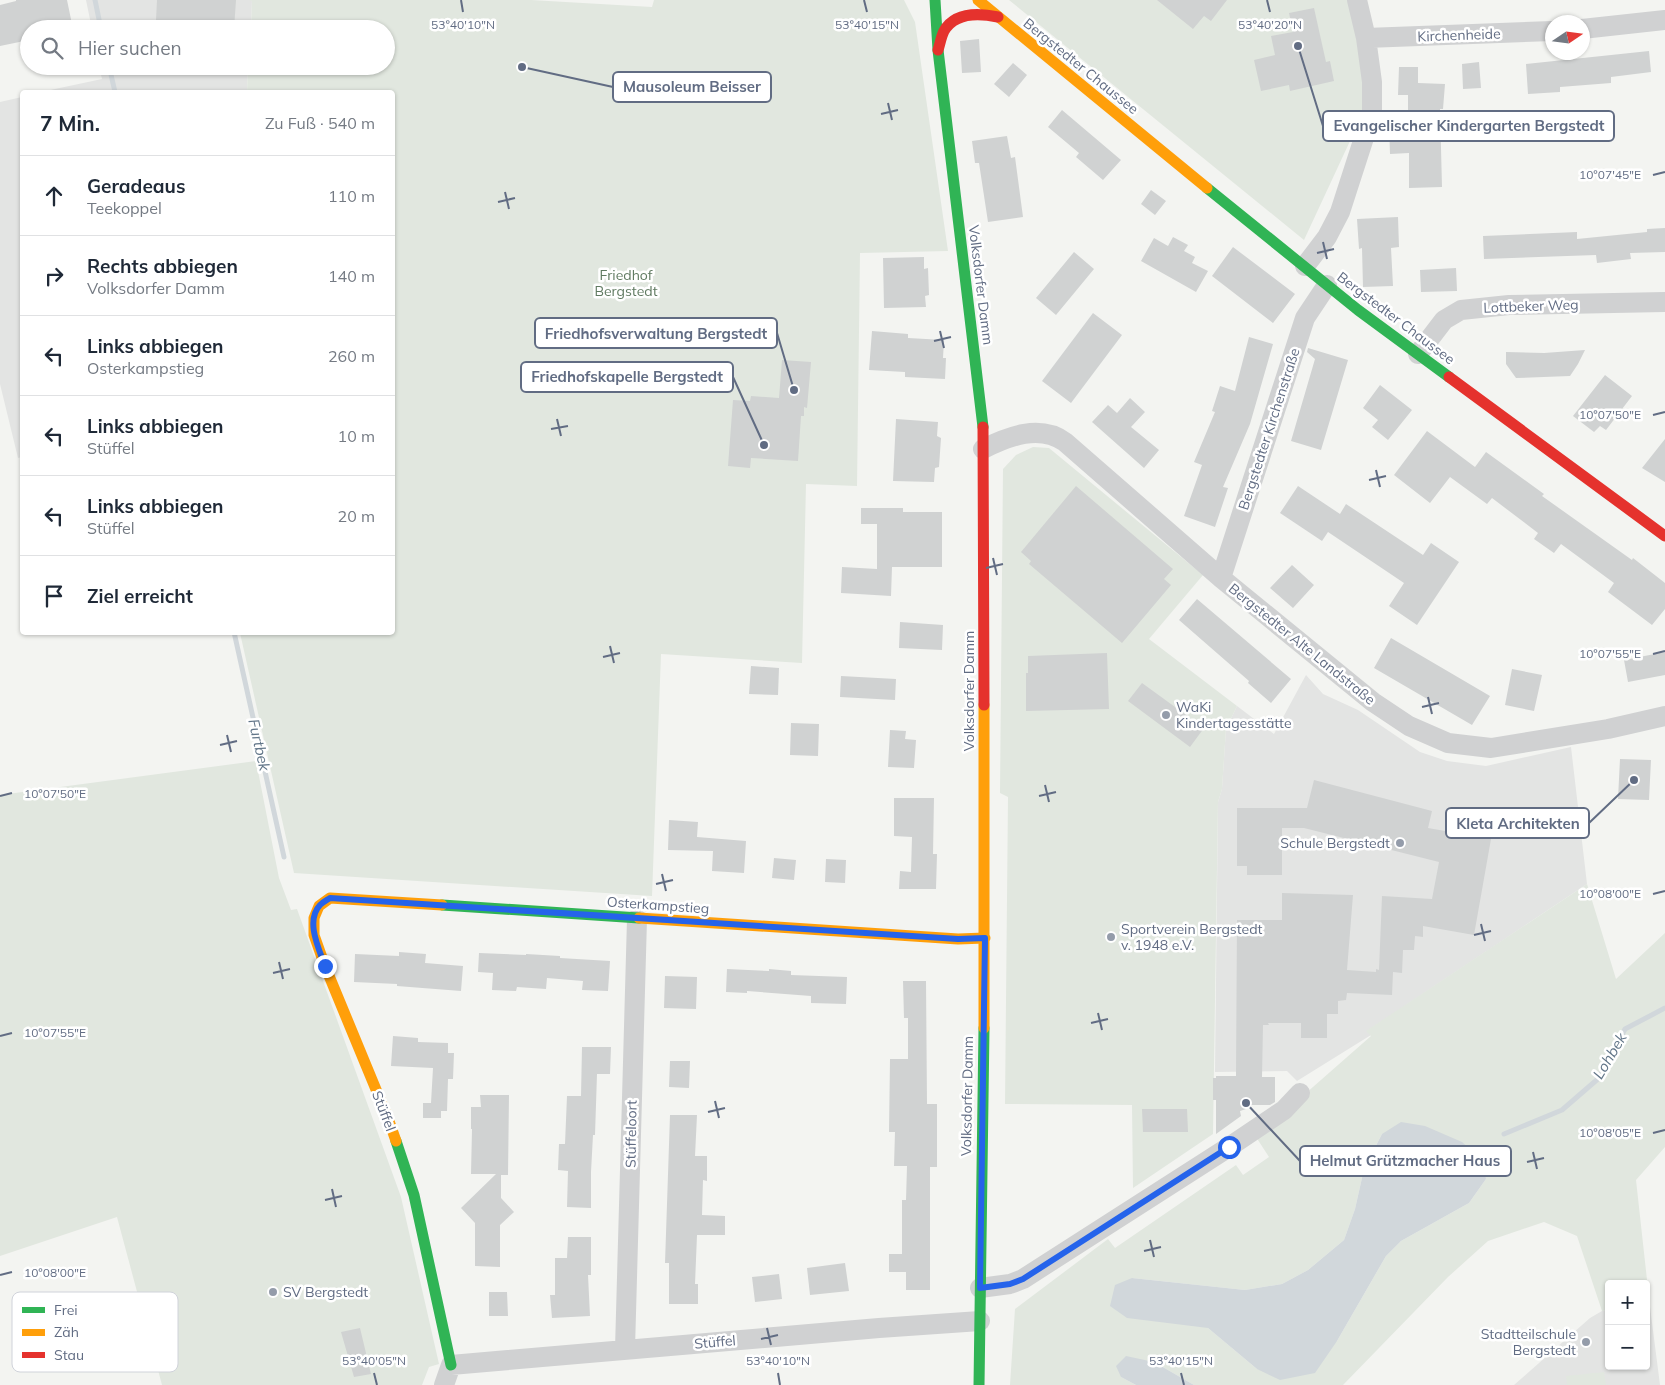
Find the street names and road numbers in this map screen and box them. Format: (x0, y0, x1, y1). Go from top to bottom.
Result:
street label: Bergstedter Chaussee (1020, 14, 1142, 118)
street label: Kirchenheide (1417, 25, 1501, 45)
street label: Volksdorfer Damm (965, 224, 997, 346)
street label: Bergstedter Chaussee (1334, 268, 1458, 368)
street label: Lottbeker Weg (1483, 295, 1579, 317)
street label: Bergstedter Kirchenstraße (1234, 346, 1304, 512)
street label: Bergstedter Alte Landstraße (1225, 579, 1379, 709)
street label: Volksdorfer Damm (960, 631, 978, 751)
street label: Osterkampstieg (606, 892, 710, 918)
street label: Volksdorfer Damm (957, 1036, 977, 1156)
street label: Stüffel (368, 1088, 400, 1134)
street label: Stüffeloort (621, 1100, 641, 1168)
street label: Stüffel (693, 1331, 737, 1353)

